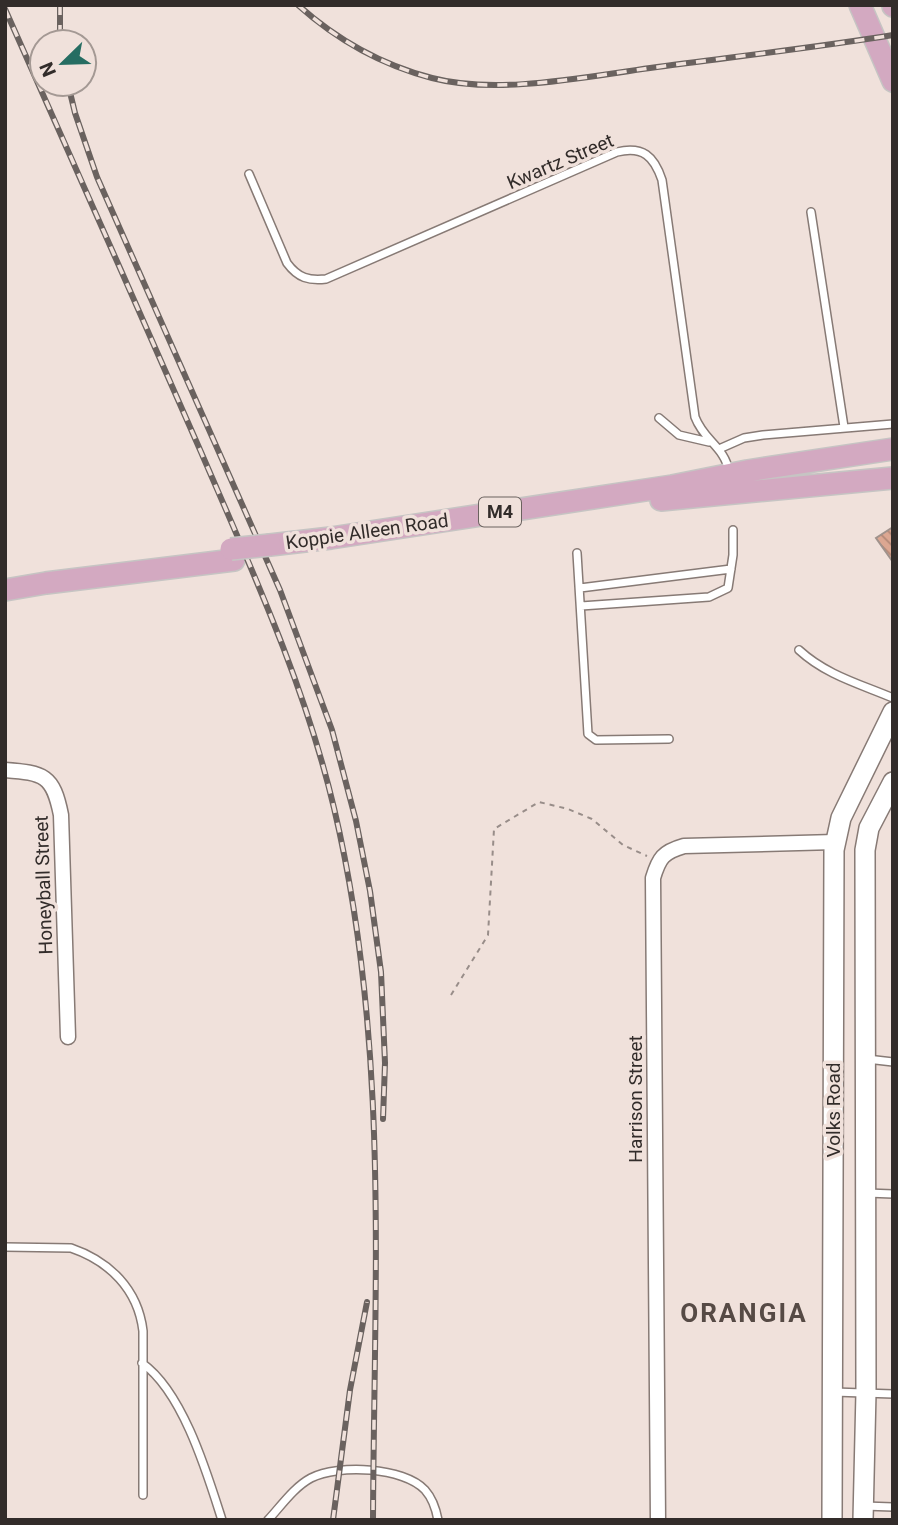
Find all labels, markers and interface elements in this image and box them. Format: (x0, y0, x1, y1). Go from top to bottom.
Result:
north arrow (28, 28, 98, 98)
text: N (35, 59, 61, 80)
street label: Kwartz Street (504, 129, 617, 194)
road number: M4 (479, 498, 521, 526)
street label: Koppie Alleen Road (284, 509, 450, 554)
street label: Honeyball Street (30, 815, 57, 955)
street label: Harrison Street (624, 1035, 647, 1163)
street label: Volks Road (822, 1063, 845, 1157)
district label: ORANGIA (680, 1298, 808, 1328)

